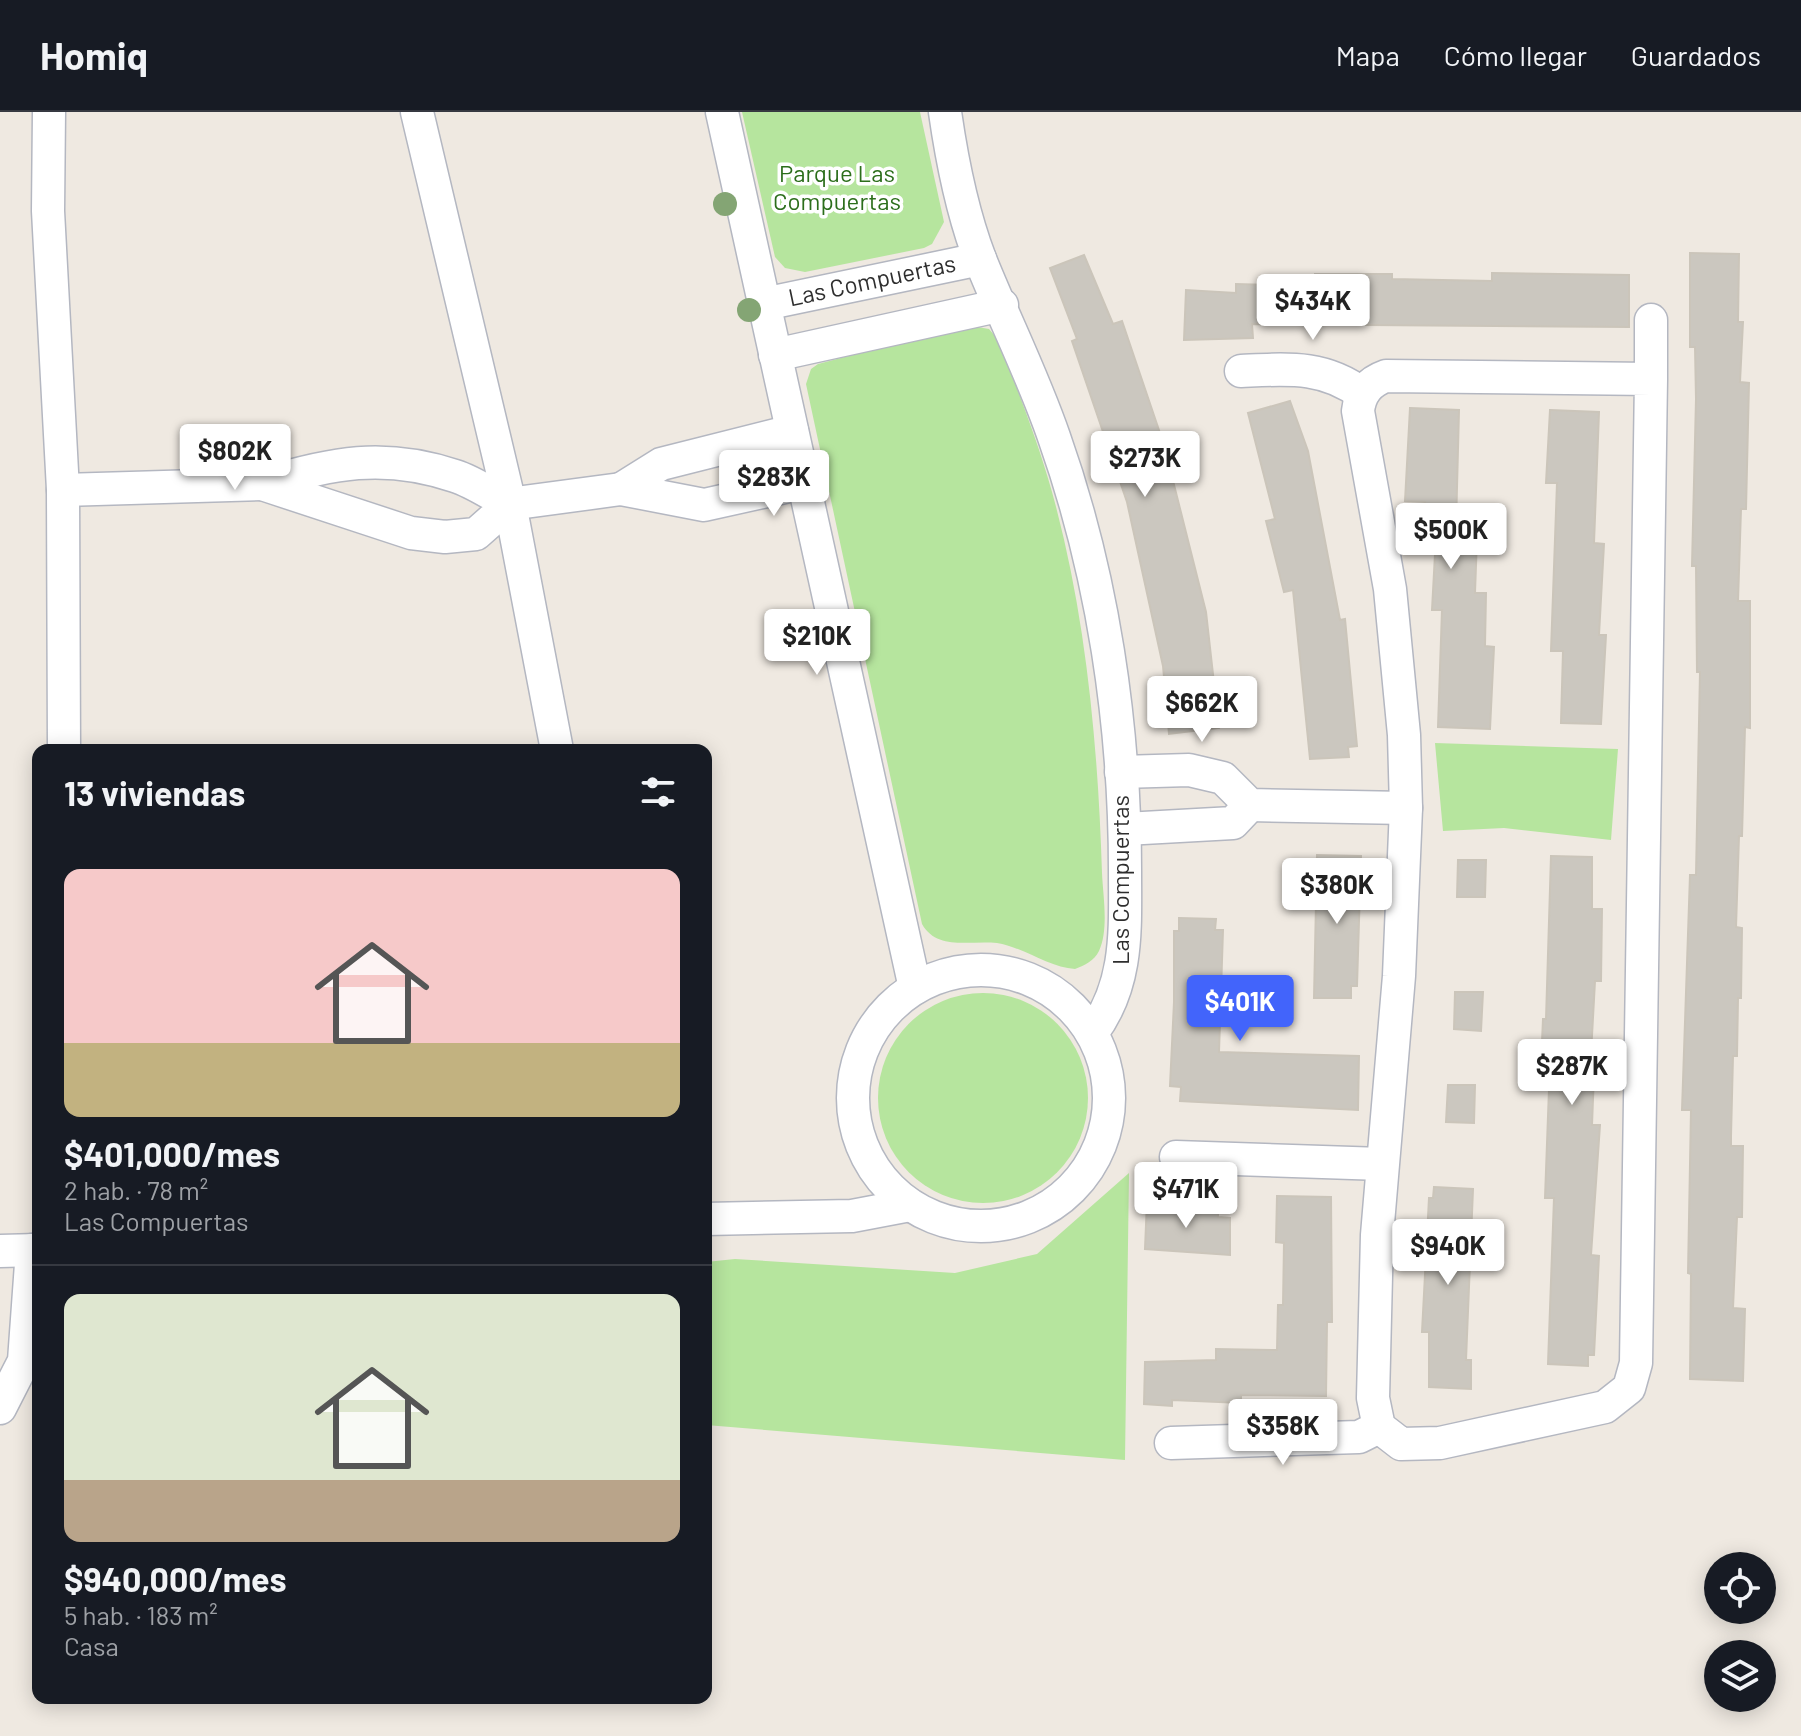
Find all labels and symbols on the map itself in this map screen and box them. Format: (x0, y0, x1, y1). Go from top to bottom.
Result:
park label: Parque Las Compuertas (773, 158, 901, 215)
street label: Las Compuertas (785, 248, 958, 311)
pin: $434K (1257, 274, 1369, 342)
pin: $802K (179, 424, 291, 492)
pin: $273K (1089, 431, 1201, 499)
pin: $283K (718, 450, 830, 518)
pin: $500K (1395, 503, 1507, 571)
pin: $210K (761, 609, 873, 677)
pin: $662K (1146, 676, 1258, 744)
street label: Las Compuertas (1105, 795, 1134, 965)
pin: $380K (1281, 858, 1393, 926)
pin: $401K (1184, 975, 1296, 1043)
pin: $287K (1516, 1039, 1628, 1107)
pin: $471K (1130, 1162, 1242, 1230)
pin: $940K (1392, 1219, 1504, 1287)
pin: $358K (1227, 1399, 1339, 1467)

